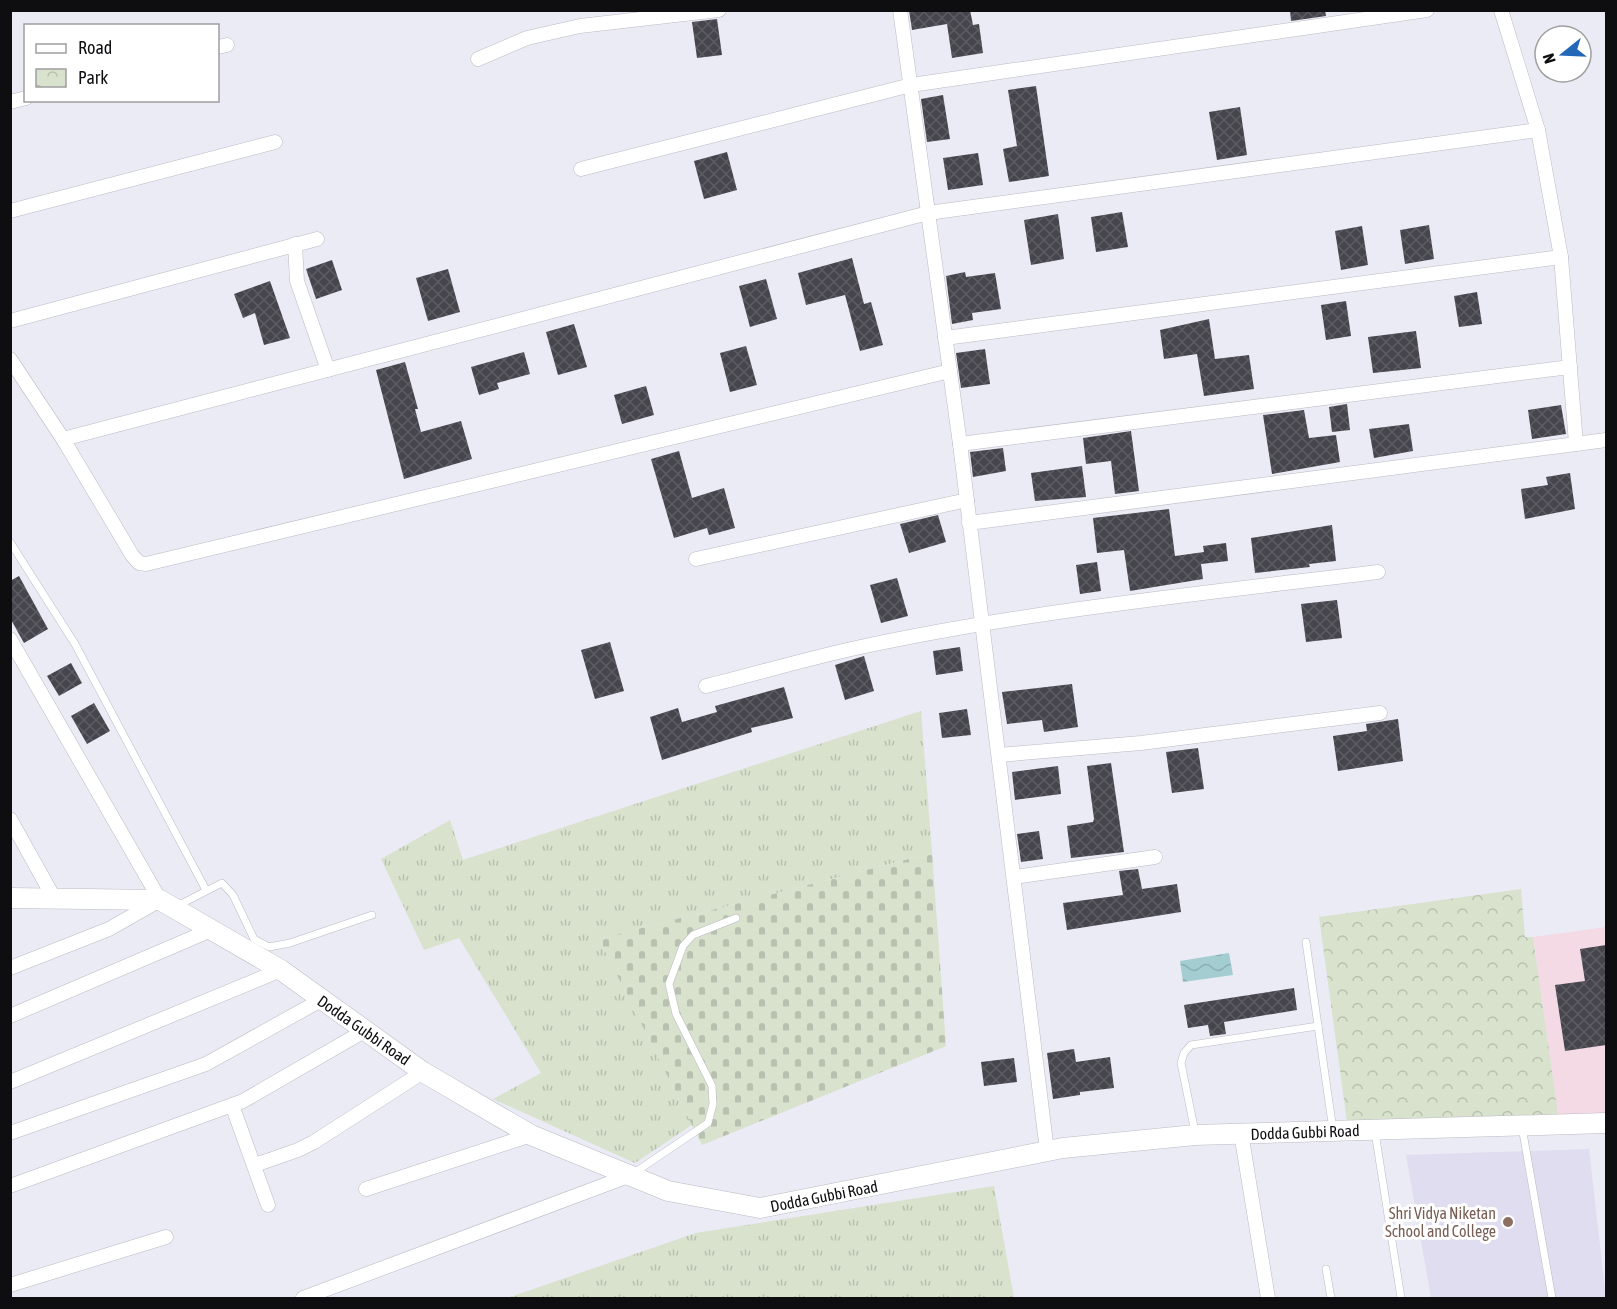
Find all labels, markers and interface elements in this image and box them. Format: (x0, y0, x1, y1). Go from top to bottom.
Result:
legend (24, 24, 219, 102)
north arrow (1533, 24, 1593, 84)
text: Road (78, 37, 112, 58)
text: N (1539, 51, 1559, 66)
text: Park (78, 67, 108, 88)
street label: Dodda Gubbi Road (314, 991, 414, 1069)
street label: Dodda Gubbi Road (1250, 1121, 1360, 1143)
street label: Dodda Gubbi Road (769, 1177, 879, 1215)
place label: Shri Vidya Niketan School and College (1385, 1204, 1496, 1241)
marker: Shri Vidya Niketan School and College (1501, 1215, 1515, 1229)

